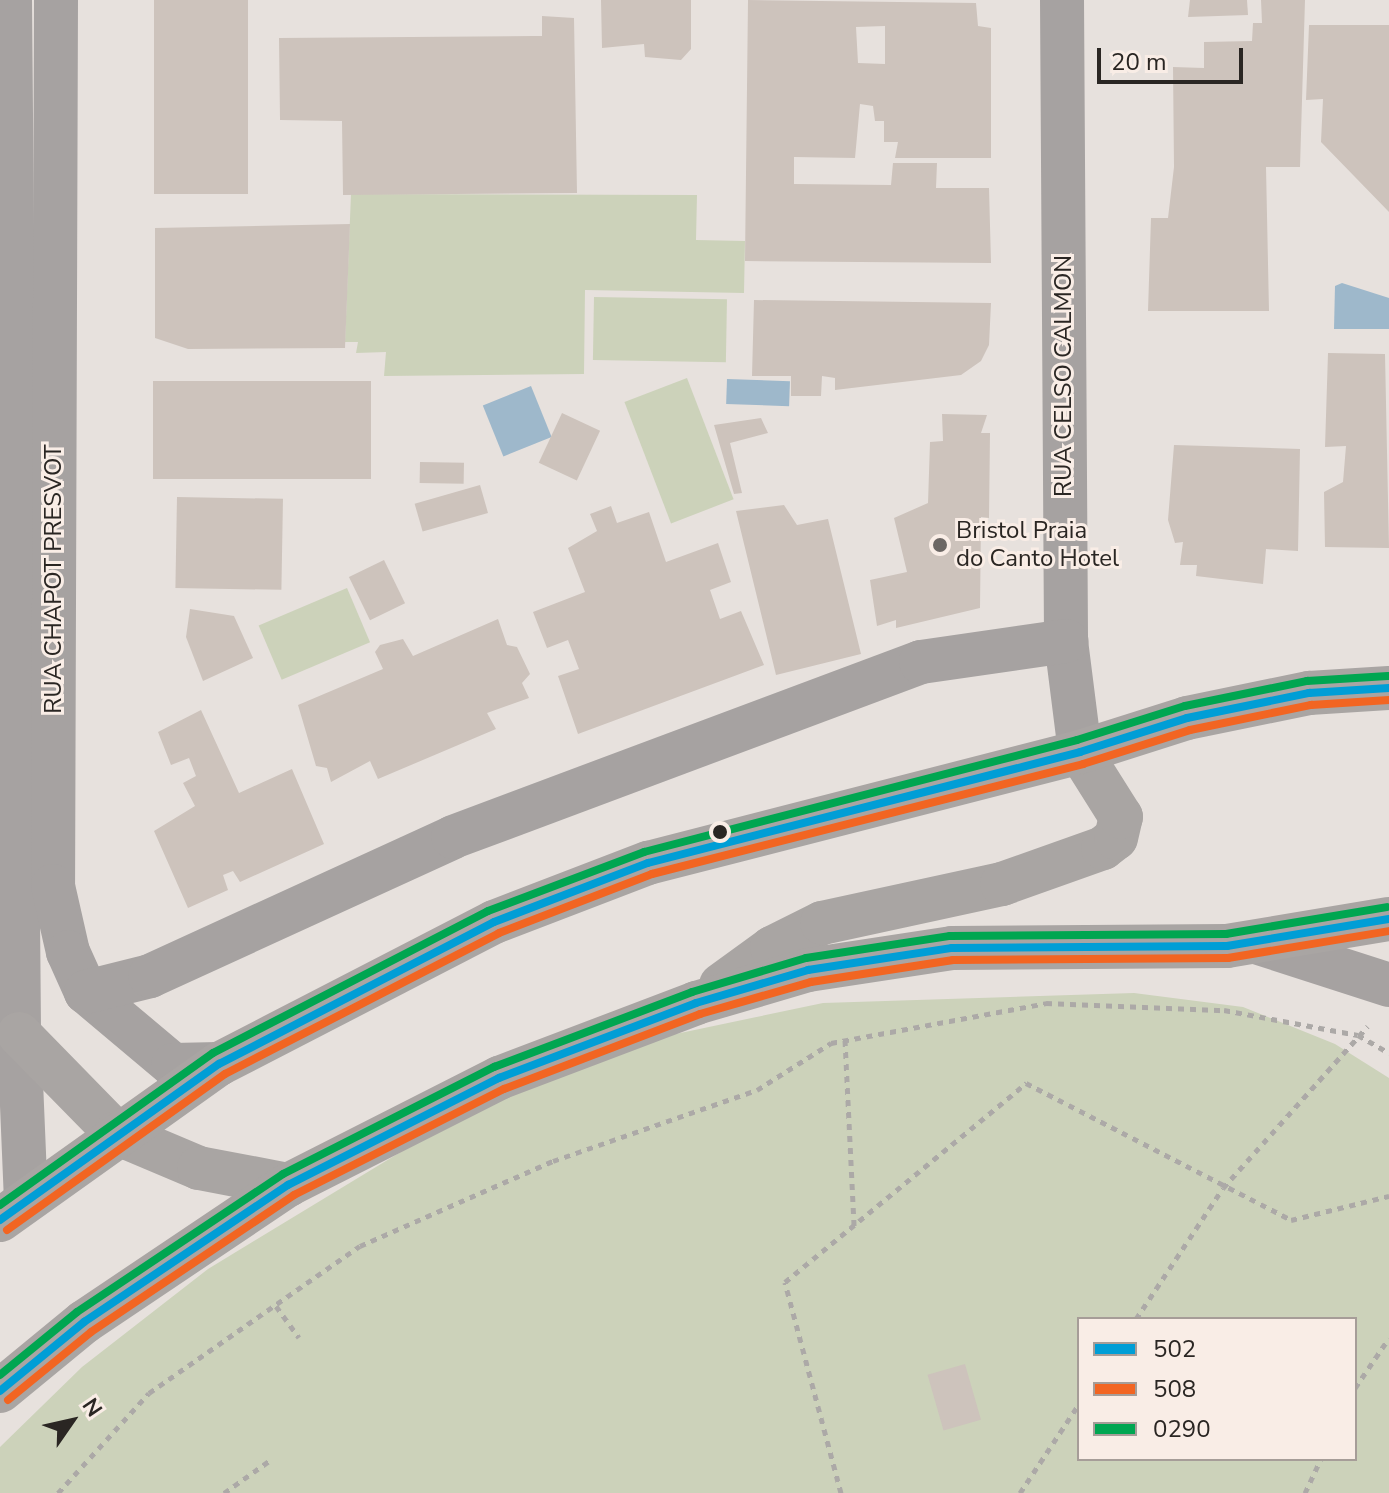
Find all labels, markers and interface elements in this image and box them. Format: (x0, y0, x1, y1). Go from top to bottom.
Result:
scale bar (1101, 32, 1247, 82)
text: 20 m (1111, 46, 1167, 78)
street label: RUA CELSO CALMON (1050, 255, 1078, 497)
street label: RUA CHAPOT PRESVOT (40, 444, 68, 714)
place label: Bristol Praia do Canto Hotel (956, 517, 1119, 573)
marker: Bristol Praia do Canto Hotel (931, 536, 949, 554)
unlabelled marker (712, 824, 728, 840)
legend (1077, 1317, 1357, 1461)
text: 502 (1153, 1333, 1196, 1365)
text: 508 (1153, 1373, 1196, 1405)
north arrow (32, 1381, 112, 1461)
text: N (75, 1392, 109, 1423)
text: 0290 (1153, 1413, 1211, 1445)

